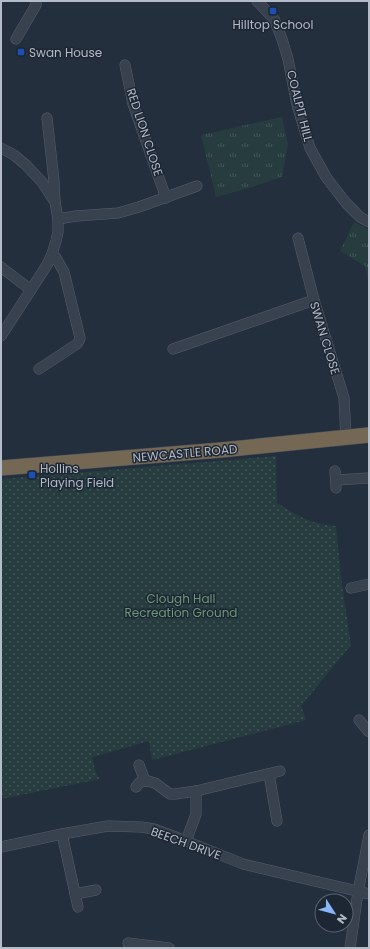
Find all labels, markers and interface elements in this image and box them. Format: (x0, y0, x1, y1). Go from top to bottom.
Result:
marker: Hilltop School (268, 6, 278, 16)
place label: Hilltop School (233, 16, 313, 33)
place label: Swan House (29, 44, 102, 61)
marker: Swan House (16, 47, 26, 57)
street label: COALPIT HILL (283, 68, 317, 144)
street label: RED LION CLOSE (123, 86, 167, 178)
street label: SWAN CLOSE (306, 299, 344, 377)
street label: NEWCASTLE ROAD (132, 440, 238, 466)
place label: Hollins Playing Field (40, 460, 114, 491)
marker: Hollins Playing Field (27, 470, 37, 480)
park label: Clough Hall Recreation Ground (125, 590, 237, 621)
street label: BEECH DRIVE (149, 822, 223, 864)
north arrow (314, 893, 354, 933)
text: N (333, 911, 351, 927)

